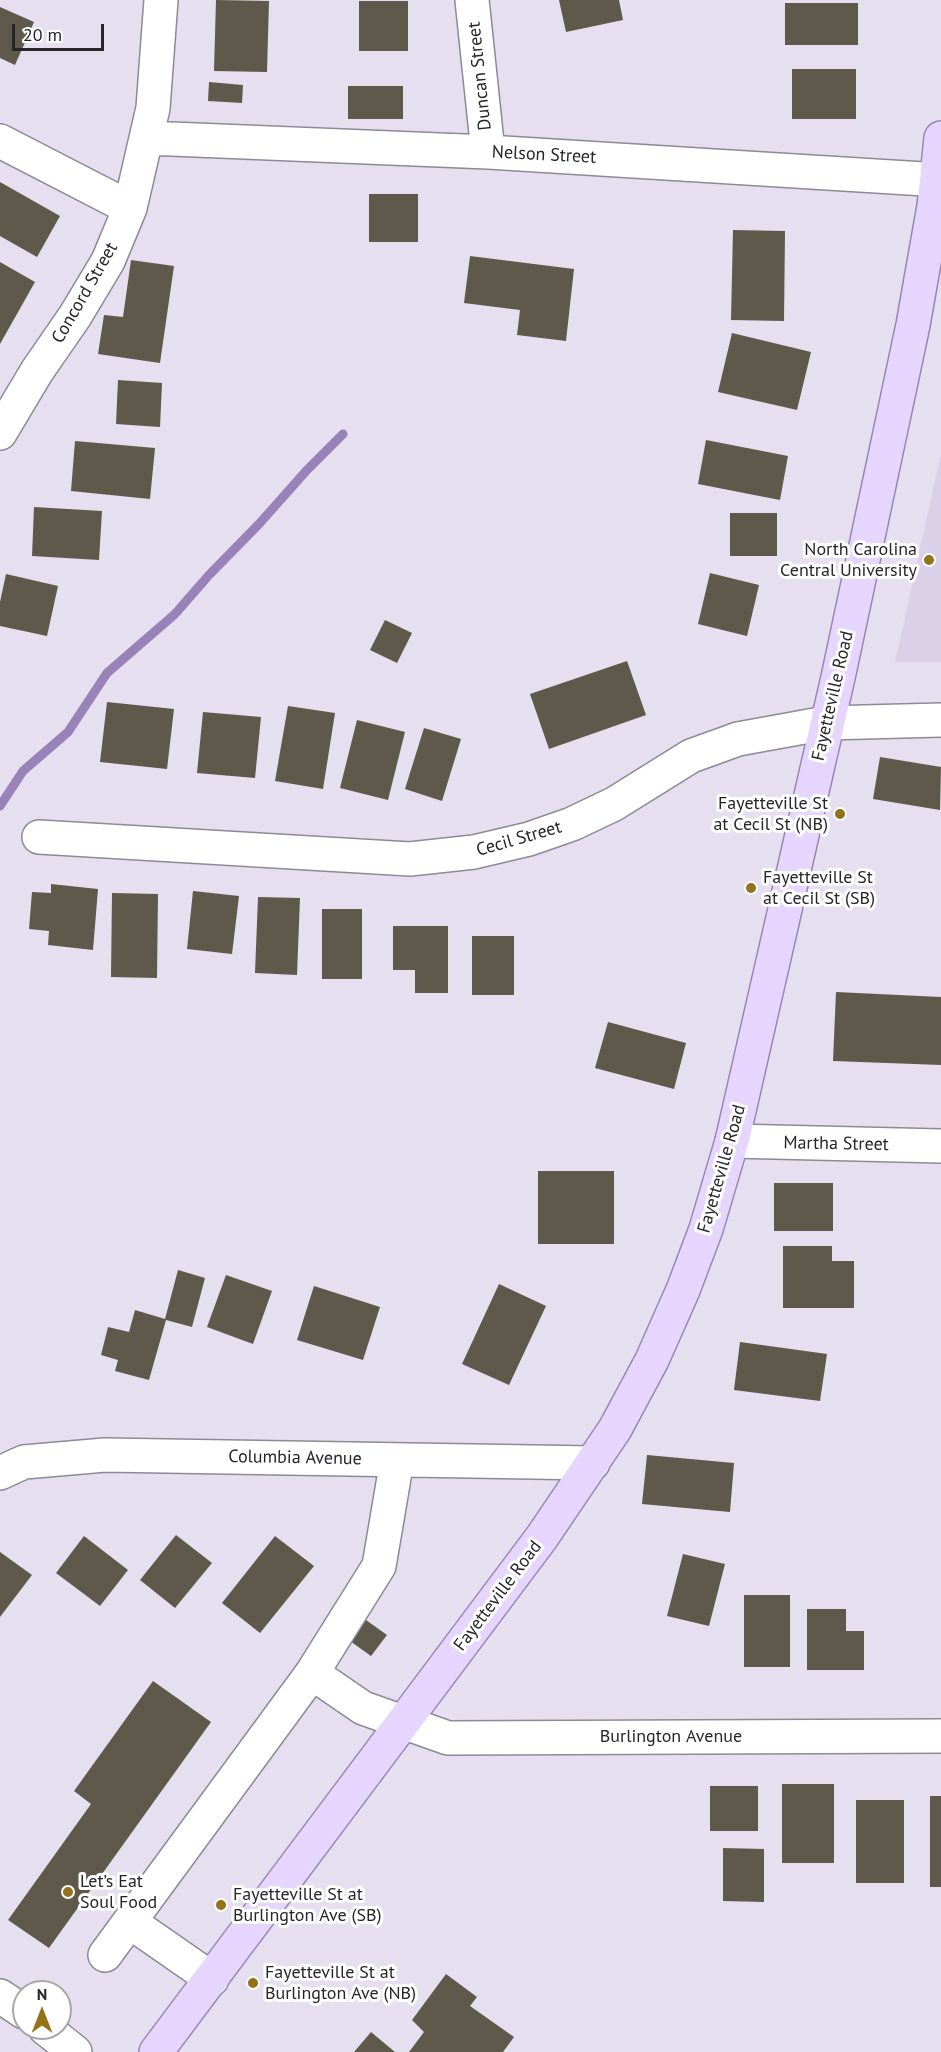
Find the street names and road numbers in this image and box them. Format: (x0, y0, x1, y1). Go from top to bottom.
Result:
street label: Duncan Street (464, 21, 496, 131)
street label: Nelson Street (491, 141, 597, 169)
street label: Concord Street (47, 239, 123, 347)
street label: Fayetteville Road (808, 629, 858, 763)
street label: Cecil Street (474, 817, 564, 861)
street label: Fayetteville Road (693, 1102, 751, 1236)
street label: Martha Street (783, 1132, 889, 1156)
street label: Columbia Avenue (228, 1446, 362, 1470)
street label: Fayetteville Road (450, 1537, 546, 1655)
street label: Burlington Avenue (600, 1726, 742, 1748)

